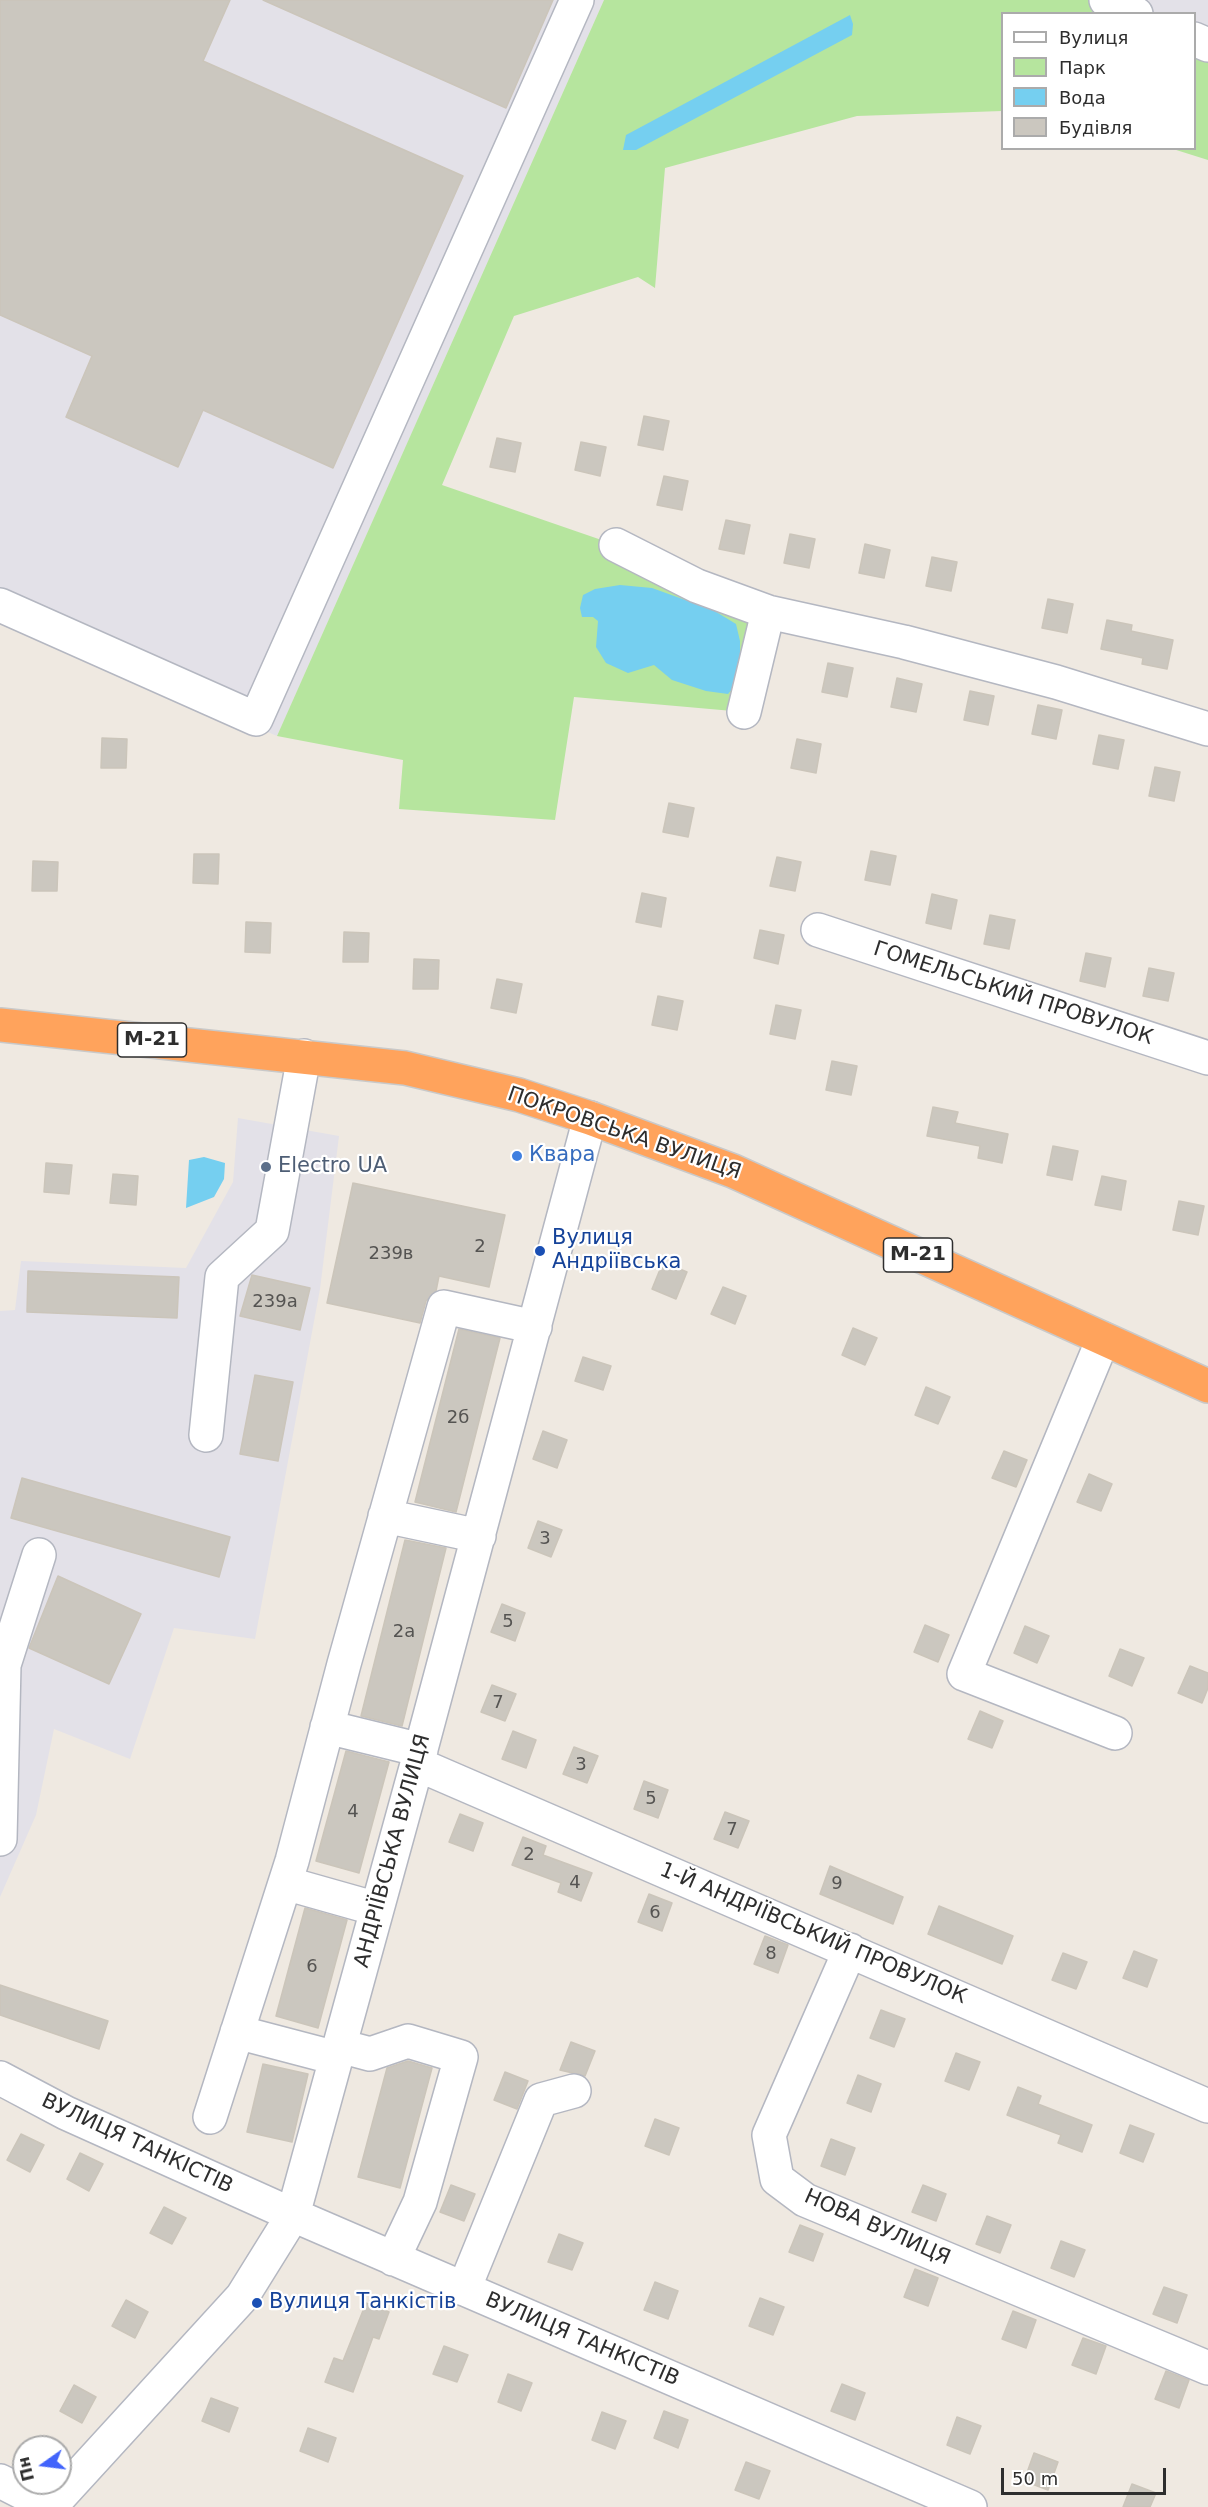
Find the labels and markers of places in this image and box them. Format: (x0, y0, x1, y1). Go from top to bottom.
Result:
place label: Квара (529, 1143, 595, 1169)
marker: Квара (510, 1149, 524, 1163)
place label: Electro UA (278, 1154, 387, 1180)
marker: Electro UA (259, 1160, 273, 1174)
place label: Вулиця Андріївська (552, 1226, 681, 1276)
marker: Вулиця Андріївська (533, 1244, 547, 1258)
place label: Вулиця Танкістів (269, 2290, 456, 2316)
marker: Вулиця Танкістів (250, 2296, 264, 2310)

